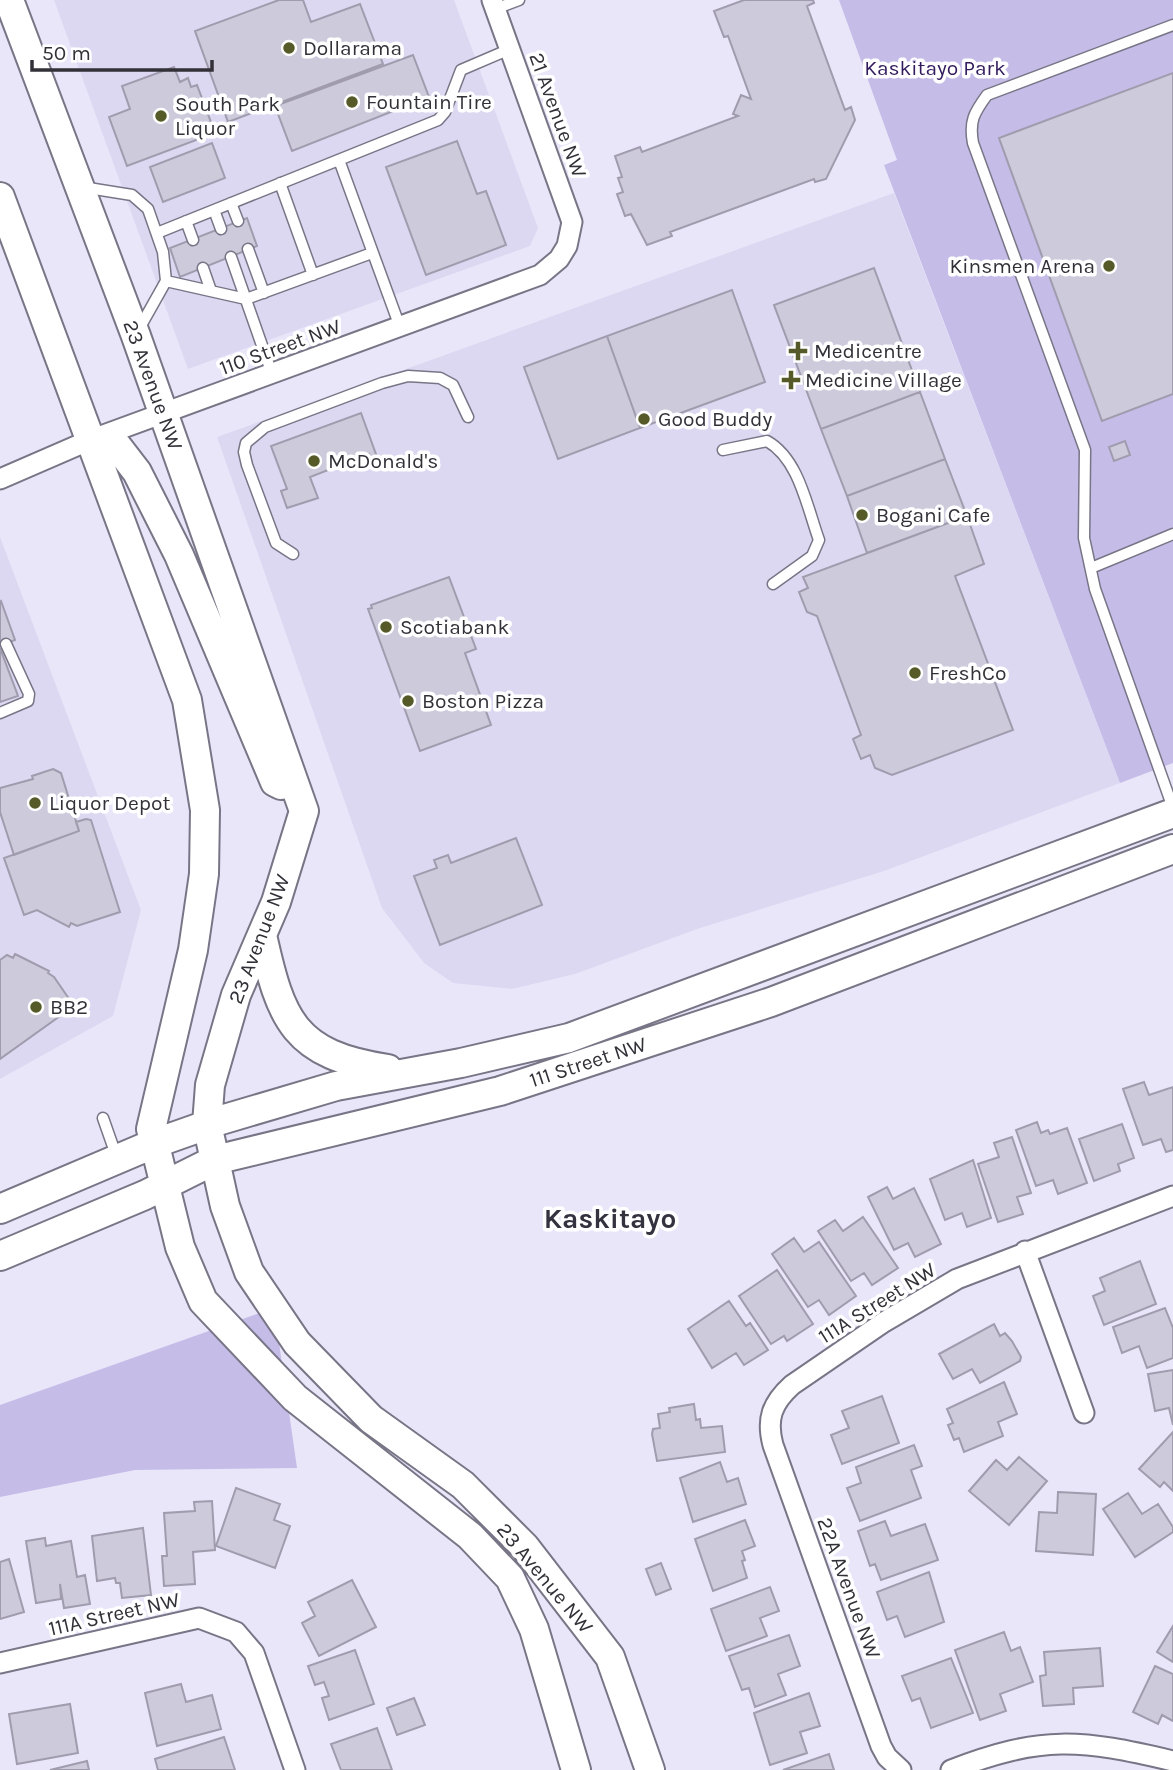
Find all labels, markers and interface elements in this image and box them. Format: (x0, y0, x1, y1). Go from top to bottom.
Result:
scale bar (32, 28, 212, 72)
place label: Dollarama (303, 36, 402, 60)
marker: Dollarama (281, 40, 297, 56)
text: 50 m (42, 41, 91, 65)
street label: 21 Avenue NW (524, 49, 592, 181)
park label: Kaskitayo Park (864, 56, 1006, 80)
place label: Fountain Tire (366, 90, 492, 114)
place label: South Park Liquor (175, 92, 280, 140)
marker: Fountain Tire (344, 94, 360, 110)
marker: South Park Liquor (153, 108, 169, 124)
place label: Kinsmen Arena (950, 254, 1095, 278)
marker: Kinsmen Arena (1101, 258, 1117, 274)
street label: 110 Street NW (216, 314, 344, 380)
street label: 23 Avenue NW (118, 317, 188, 454)
place label: Medicentre (814, 339, 922, 363)
marker: Medicentre (788, 341, 808, 361)
place label: Medicine Village (805, 368, 962, 392)
marker: Medicine Village (783, 372, 799, 388)
place label: Good Buddy (658, 407, 773, 431)
marker: Good Buddy (636, 411, 652, 427)
place label: McDonald's (328, 449, 438, 473)
marker: McDonald's (306, 453, 322, 469)
place label: Bogani Cafe (876, 503, 990, 527)
marker: Bogani Cafe (854, 507, 870, 523)
place label: Scotiabank (400, 615, 509, 639)
marker: Scotiabank (378, 619, 394, 635)
place label: FreshCo (929, 661, 1006, 685)
marker: FreshCo (907, 665, 923, 681)
place label: Boston Pizza (422, 689, 544, 713)
marker: Boston Pizza (400, 693, 416, 709)
place label: Liquor Depot (49, 791, 171, 815)
marker: Liquor Depot (27, 795, 43, 811)
street label: 23 Avenue NW (223, 871, 295, 1007)
place label: BB2 (50, 995, 88, 1019)
marker: BB2 (28, 999, 44, 1015)
street label: 111 Street NW (526, 1032, 650, 1092)
district label: Kaskitayo (544, 1202, 676, 1235)
street label: 111A Street NW (814, 1257, 940, 1349)
street label: 22A Avenue NW (812, 1514, 886, 1662)
street label: 23 Avenue NW (492, 1518, 598, 1638)
street label: 111A Street NW (46, 1587, 182, 1641)

